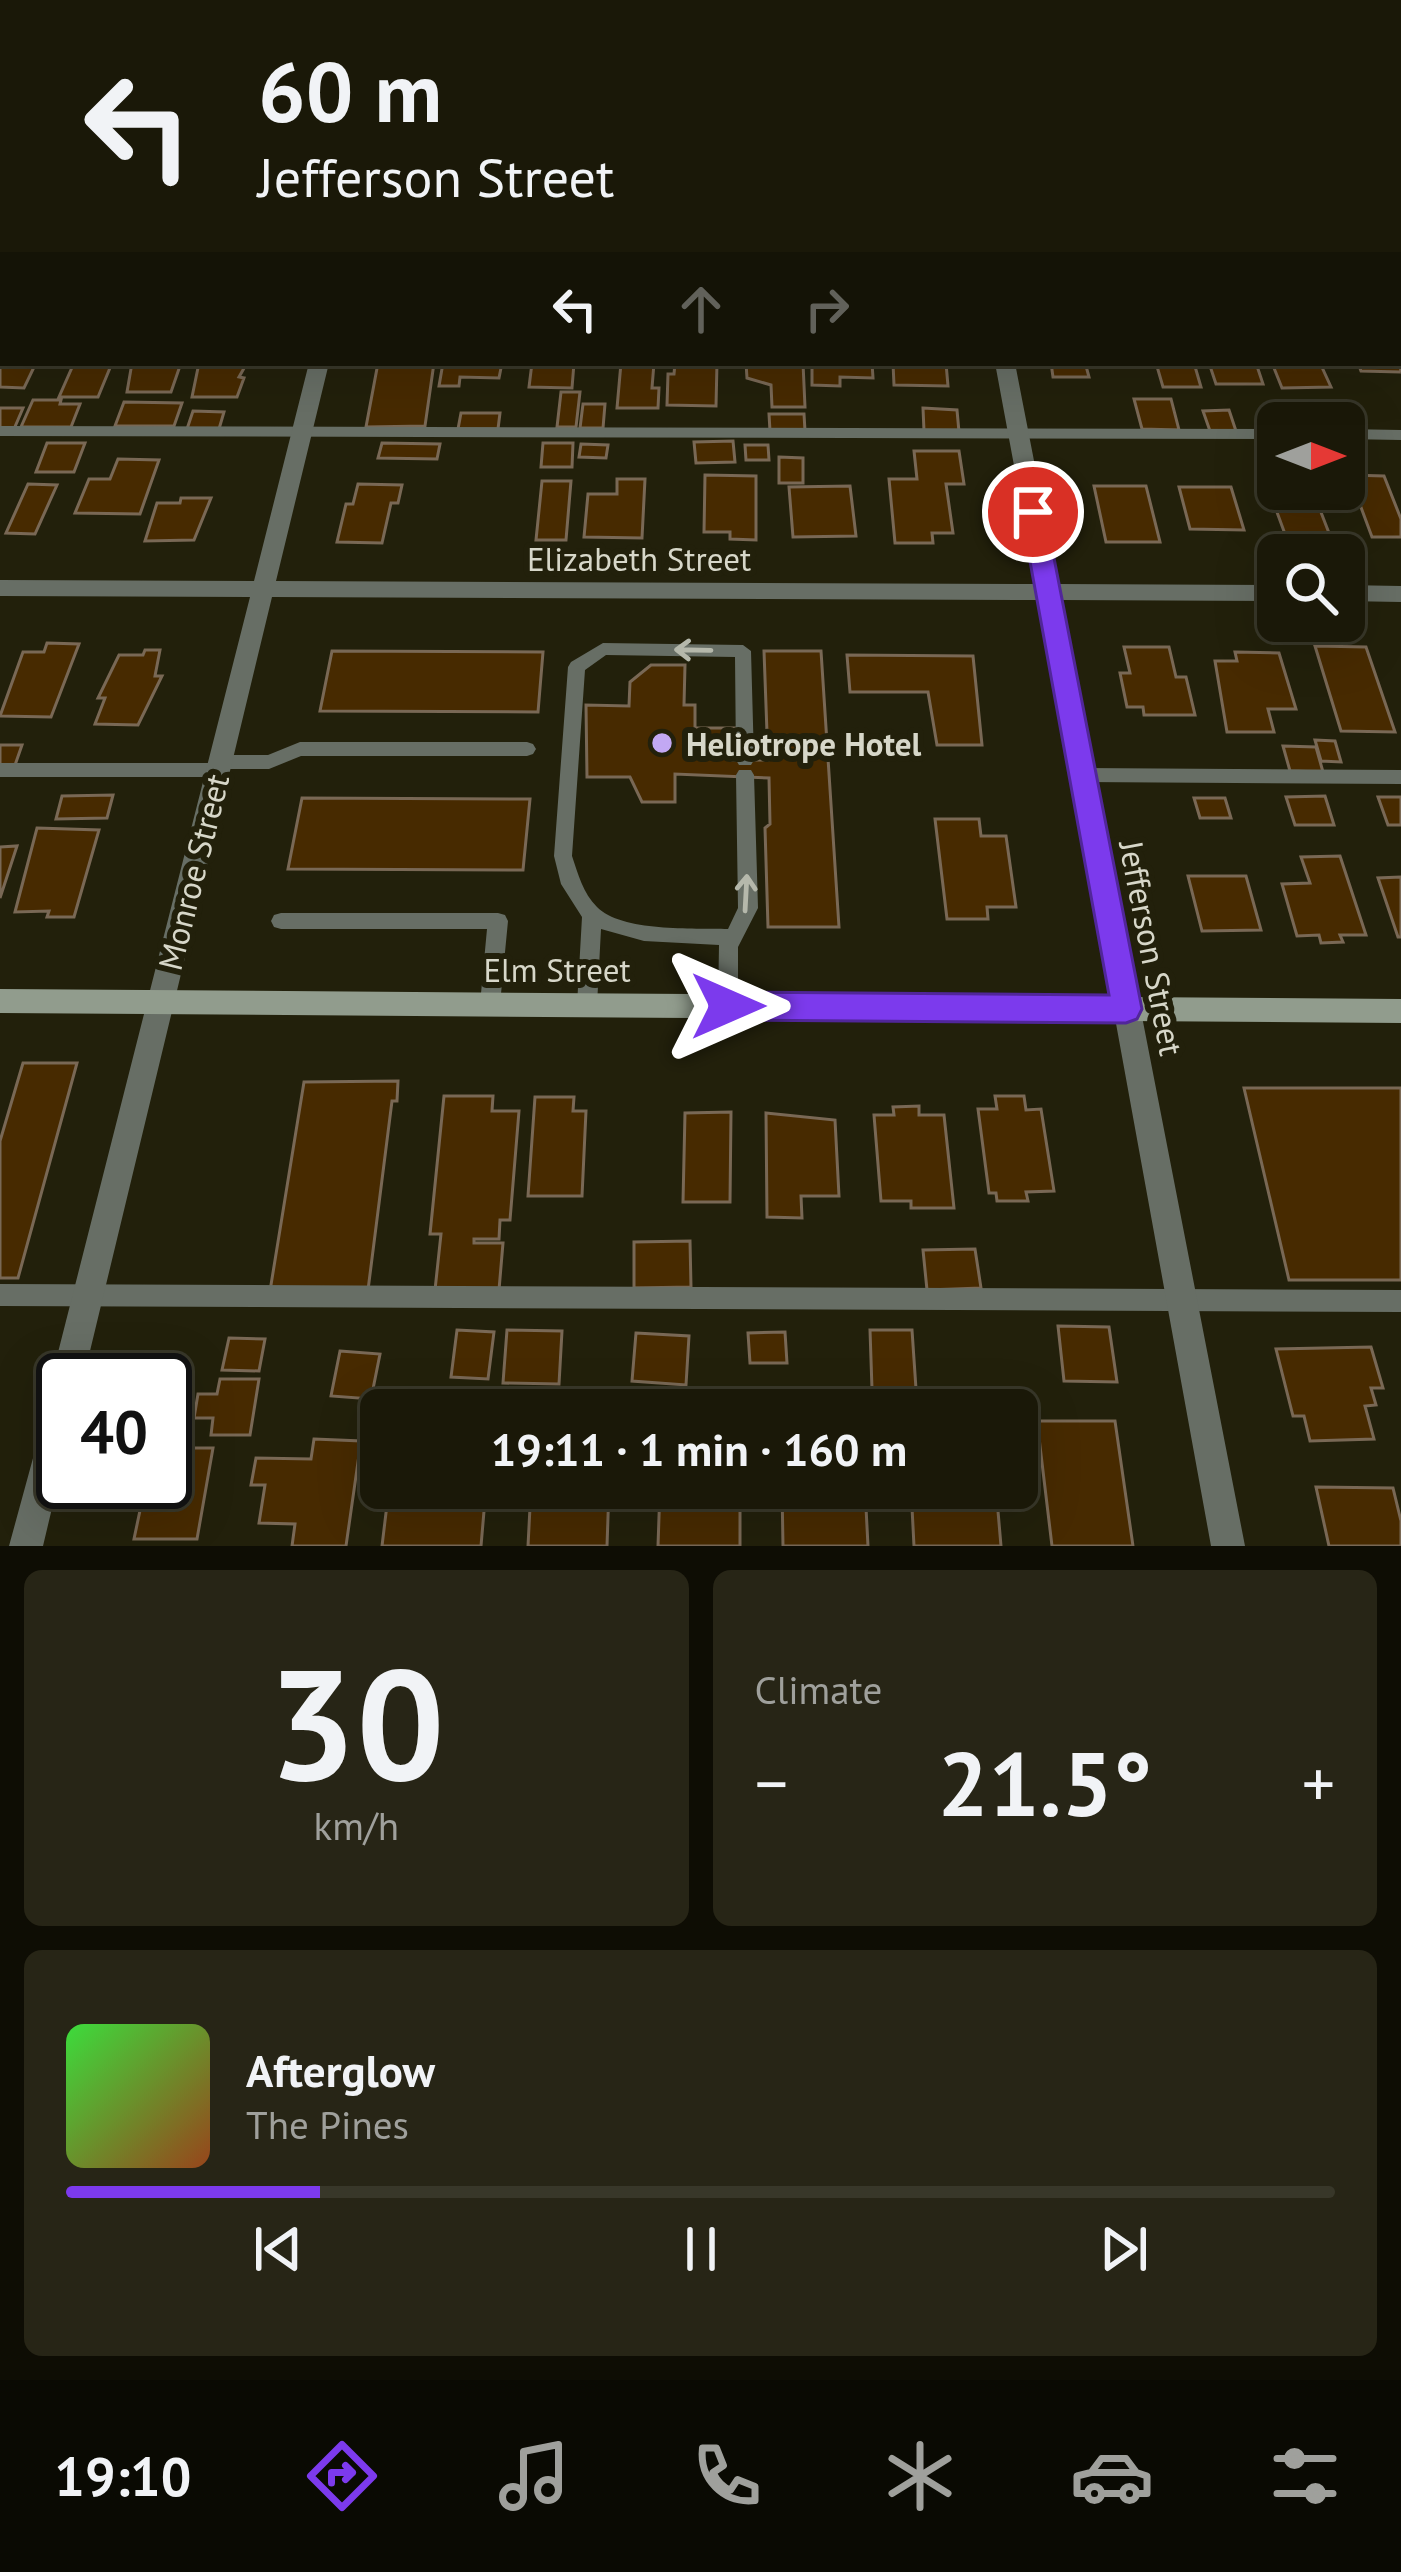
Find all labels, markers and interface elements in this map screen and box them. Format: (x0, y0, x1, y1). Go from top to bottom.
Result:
text: 60 m (258, 36, 442, 145)
icon: left (60, 48, 216, 204)
text: Jefferson Street (258, 142, 614, 212)
icon: left (542, 276, 608, 342)
icon: ahead (668, 276, 734, 342)
icon: right (794, 276, 860, 342)
north arrow (1257, 402, 1365, 510)
map controls (1257, 402, 1365, 642)
pin (982, 461, 1084, 563)
icon: arrive (1000, 479, 1066, 545)
button: search (1257, 534, 1365, 642)
street label: Elizabeth Street (527, 537, 751, 580)
one-way arrow (674, 639, 713, 661)
place label: Heliotrope Hotel (686, 722, 922, 765)
marker: Heliotrope Hotel (649, 730, 675, 756)
street label: Monroe Street (148, 769, 238, 975)
street label: Jefferson Street (1110, 835, 1194, 1059)
one-way arrow (735, 874, 758, 913)
position arrow (665, 943, 791, 1069)
street label: Elm Street (483, 948, 631, 991)
speed limit sign: 40 (36, 1353, 192, 1509)
text: 19:11 · 1 min · 160 m (491, 1420, 907, 1478)
text: 30 (268, 1621, 445, 1823)
text: Climate (755, 1664, 882, 1715)
text: 21.5° (937, 1724, 1152, 1841)
text: − (755, 1740, 788, 1825)
text: + (1302, 1740, 1335, 1825)
text: km/h (314, 1800, 399, 1851)
text: Afterglow (246, 2041, 435, 2099)
text: The Pines (246, 2099, 409, 2150)
icon: previous (245, 2216, 311, 2282)
icon: pause (668, 2216, 734, 2282)
icon: next (1091, 2216, 1157, 2282)
icon: directions (300, 2434, 384, 2518)
icon: music (492, 2434, 576, 2518)
icon: phone (685, 2434, 769, 2518)
icon: climate (878, 2434, 962, 2518)
icon: car (1070, 2434, 1154, 2518)
icon: filters (1263, 2434, 1347, 2518)
text: 19:10 (54, 2441, 191, 2511)

